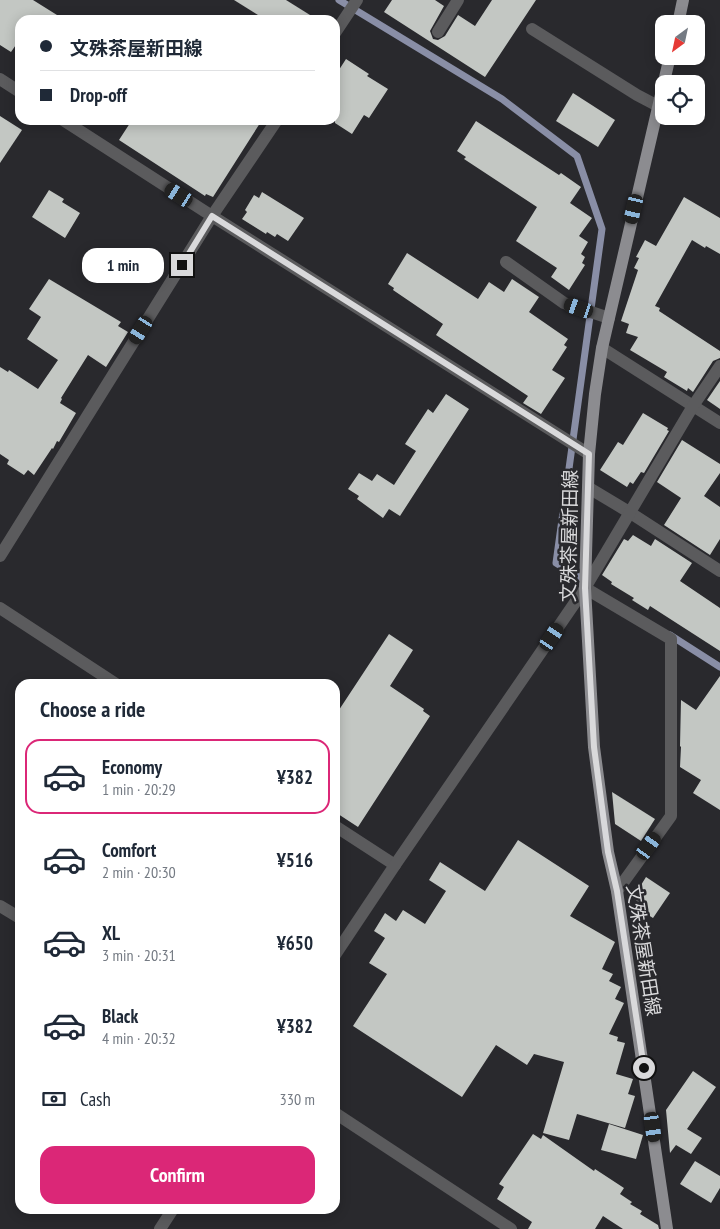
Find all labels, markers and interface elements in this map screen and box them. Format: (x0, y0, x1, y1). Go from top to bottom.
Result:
north arrow (655, 15, 705, 65)
map controls (655, 15, 705, 125)
text: 文殊茶屋新田線 (70, 36, 203, 60)
button: locate (655, 75, 705, 125)
text: Drop-off (70, 83, 127, 107)
car (162, 181, 195, 209)
car (623, 193, 644, 225)
callout: 1 min (82, 248, 164, 282)
route end (171, 254, 193, 276)
text: 1 min (107, 255, 139, 275)
car (562, 296, 595, 320)
car (126, 313, 155, 347)
street label: 文殊茶屋新田線 (556, 469, 582, 603)
car (537, 620, 566, 654)
text: Choose a ride (40, 695, 145, 723)
icon: car (42, 754, 87, 799)
text: Economy (102, 755, 162, 779)
text: ¥382 (277, 765, 313, 789)
text: 1 min · 20:29 (102, 779, 176, 799)
car (634, 829, 663, 863)
icon: car (42, 837, 87, 882)
text: Comfort (102, 838, 156, 862)
text: ¥516 (277, 848, 313, 872)
text: 2 min · 20:30 (102, 862, 176, 882)
street label: 文殊茶屋新田線 (622, 882, 666, 1018)
icon: car (42, 920, 87, 965)
text: XL (102, 921, 120, 945)
text: ¥650 (277, 931, 313, 955)
text: 3 min · 20:31 (102, 945, 176, 965)
icon: car (42, 1003, 87, 1048)
text: Black (102, 1004, 138, 1028)
text: ¥382 (277, 1014, 313, 1038)
text: 4 min · 20:32 (102, 1028, 176, 1048)
route start (633, 1057, 655, 1079)
icon: cash (40, 1085, 68, 1113)
text: Cash (80, 1087, 111, 1111)
text: 330 m (280, 1089, 315, 1109)
car (643, 1111, 662, 1143)
button: Confirm (40, 1146, 315, 1204)

